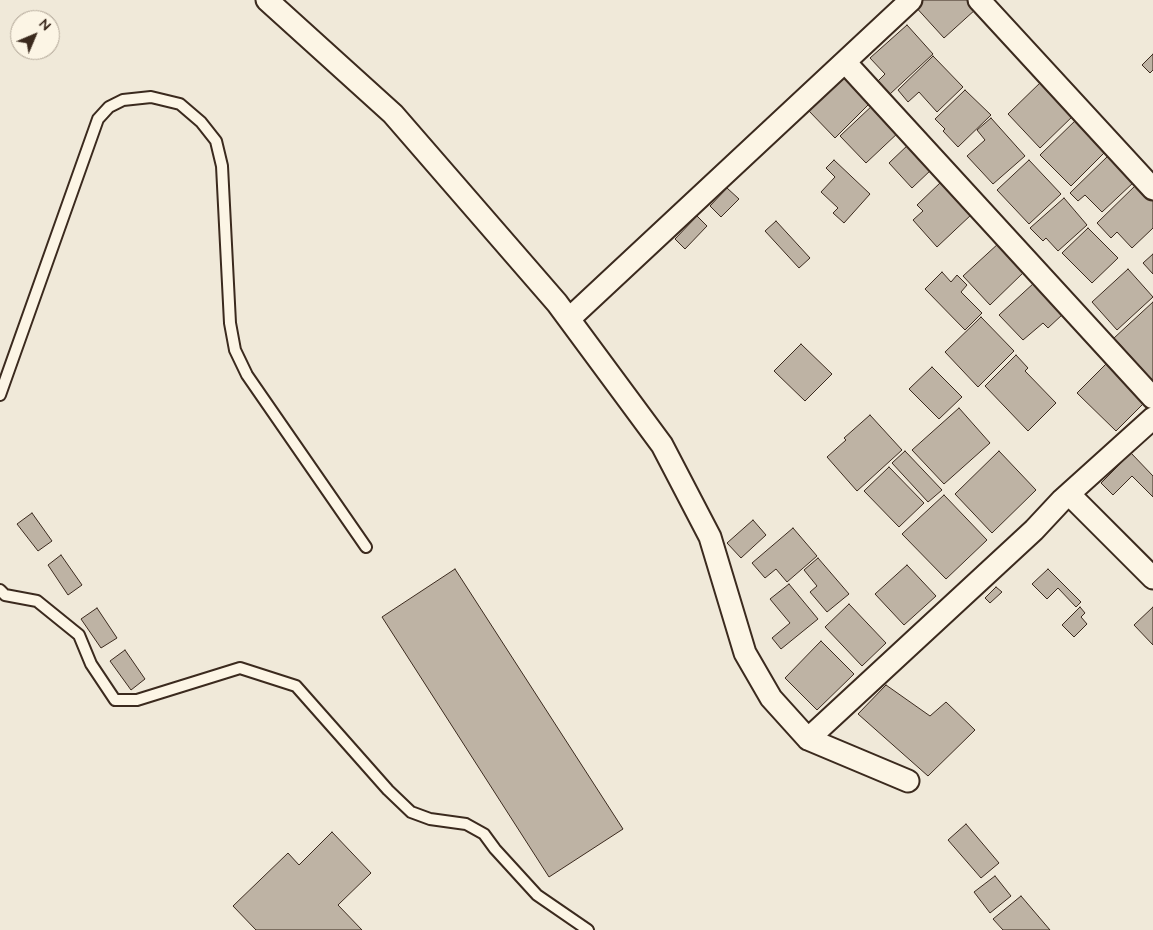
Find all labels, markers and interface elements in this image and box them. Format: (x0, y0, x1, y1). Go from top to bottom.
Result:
north arrow (10, 10, 60, 60)
text: N (35, 15, 55, 35)

